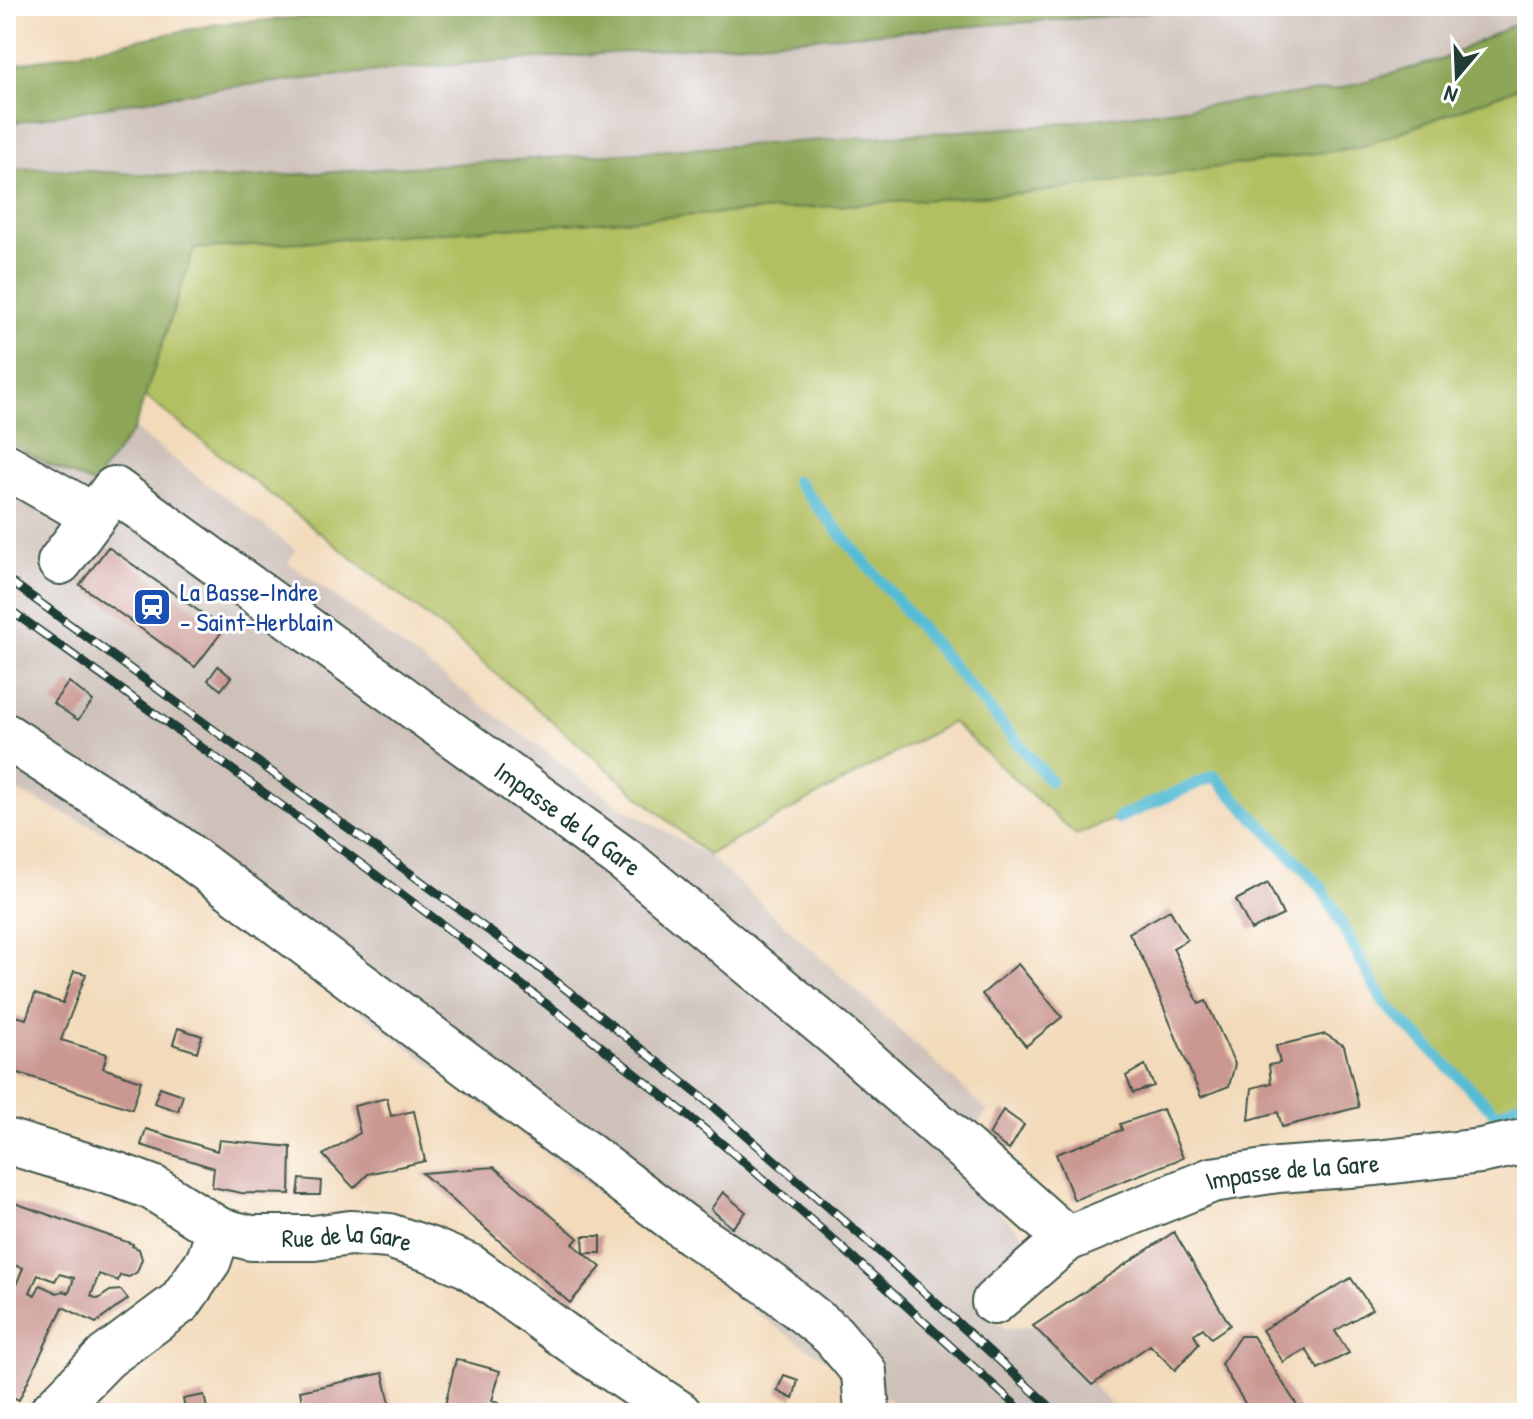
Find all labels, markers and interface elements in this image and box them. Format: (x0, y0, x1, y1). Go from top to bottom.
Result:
north arrow (1417, 36, 1497, 116)
text: N (1440, 79, 1461, 111)
place label: La Basse-Indre - Saint-Herblain (180, 574, 334, 639)
station icon: La Basse-Indre - Saint-Herblain (131, 586, 173, 628)
street label: Impasse de la Gare (488, 753, 649, 884)
street label: Impasse de la Gare (1200, 1145, 1380, 1198)
street label: Rue de la Gare (282, 1215, 417, 1260)

